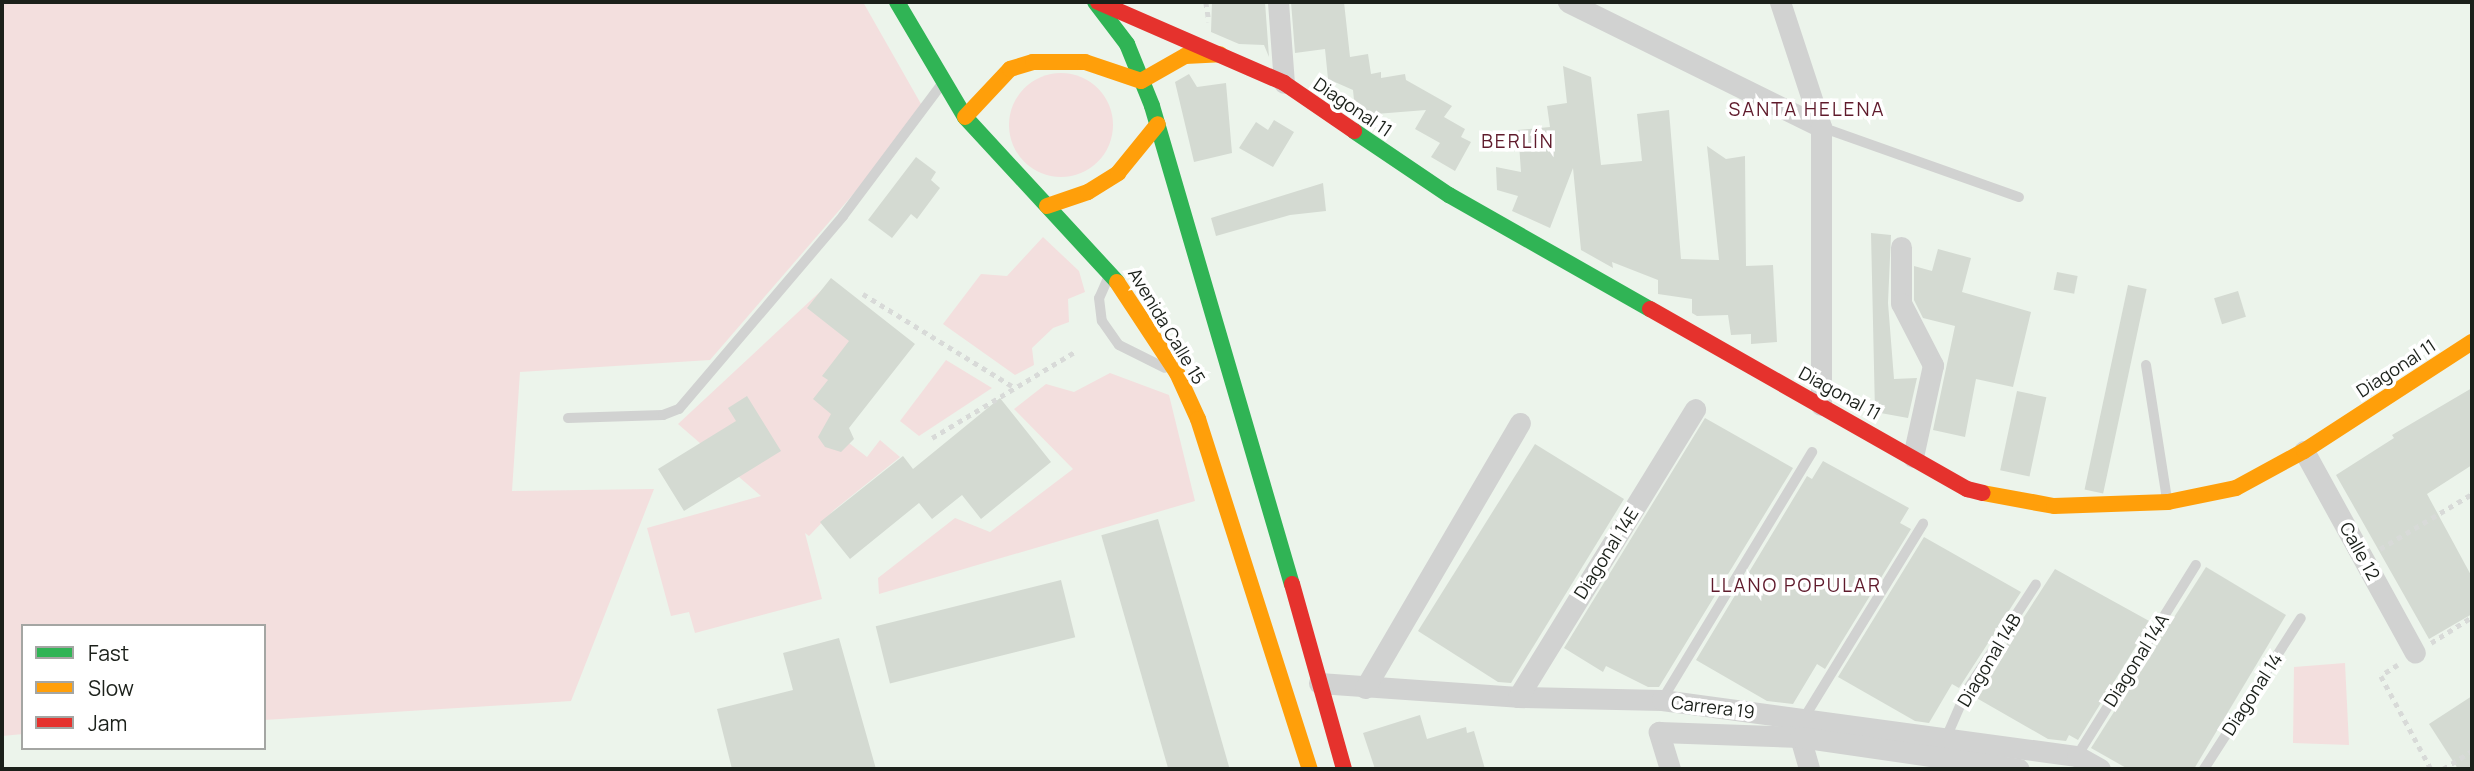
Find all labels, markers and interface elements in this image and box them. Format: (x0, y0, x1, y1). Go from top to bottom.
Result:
street label: Diagonal 11 (1310, 73, 1396, 141)
district label: SANTA HELENA (1730, 99, 1884, 121)
district label: BERLÍN (1482, 131, 1554, 153)
street label: Avenida Calle 15 (1124, 264, 1210, 388)
street label: Diagonal 11 (2352, 334, 2440, 402)
street label: Diagonal 11 (1795, 362, 1885, 424)
street label: Diagonal 14E (1569, 503, 1643, 603)
street label: Calle 12 (2335, 518, 2385, 584)
district label: LLANO POPULAR (1712, 575, 1880, 597)
street label: Diagonal 14B (1953, 610, 2025, 710)
street label: Diagonal 14A (2099, 610, 2173, 710)
legend (21, 624, 266, 750)
text: Fast (88, 639, 129, 667)
street label: Diagonal 14 (2217, 649, 2287, 739)
text: Slow (88, 674, 134, 702)
street label: Carrera 19 (1670, 691, 1756, 723)
text: Jam (88, 709, 127, 737)

